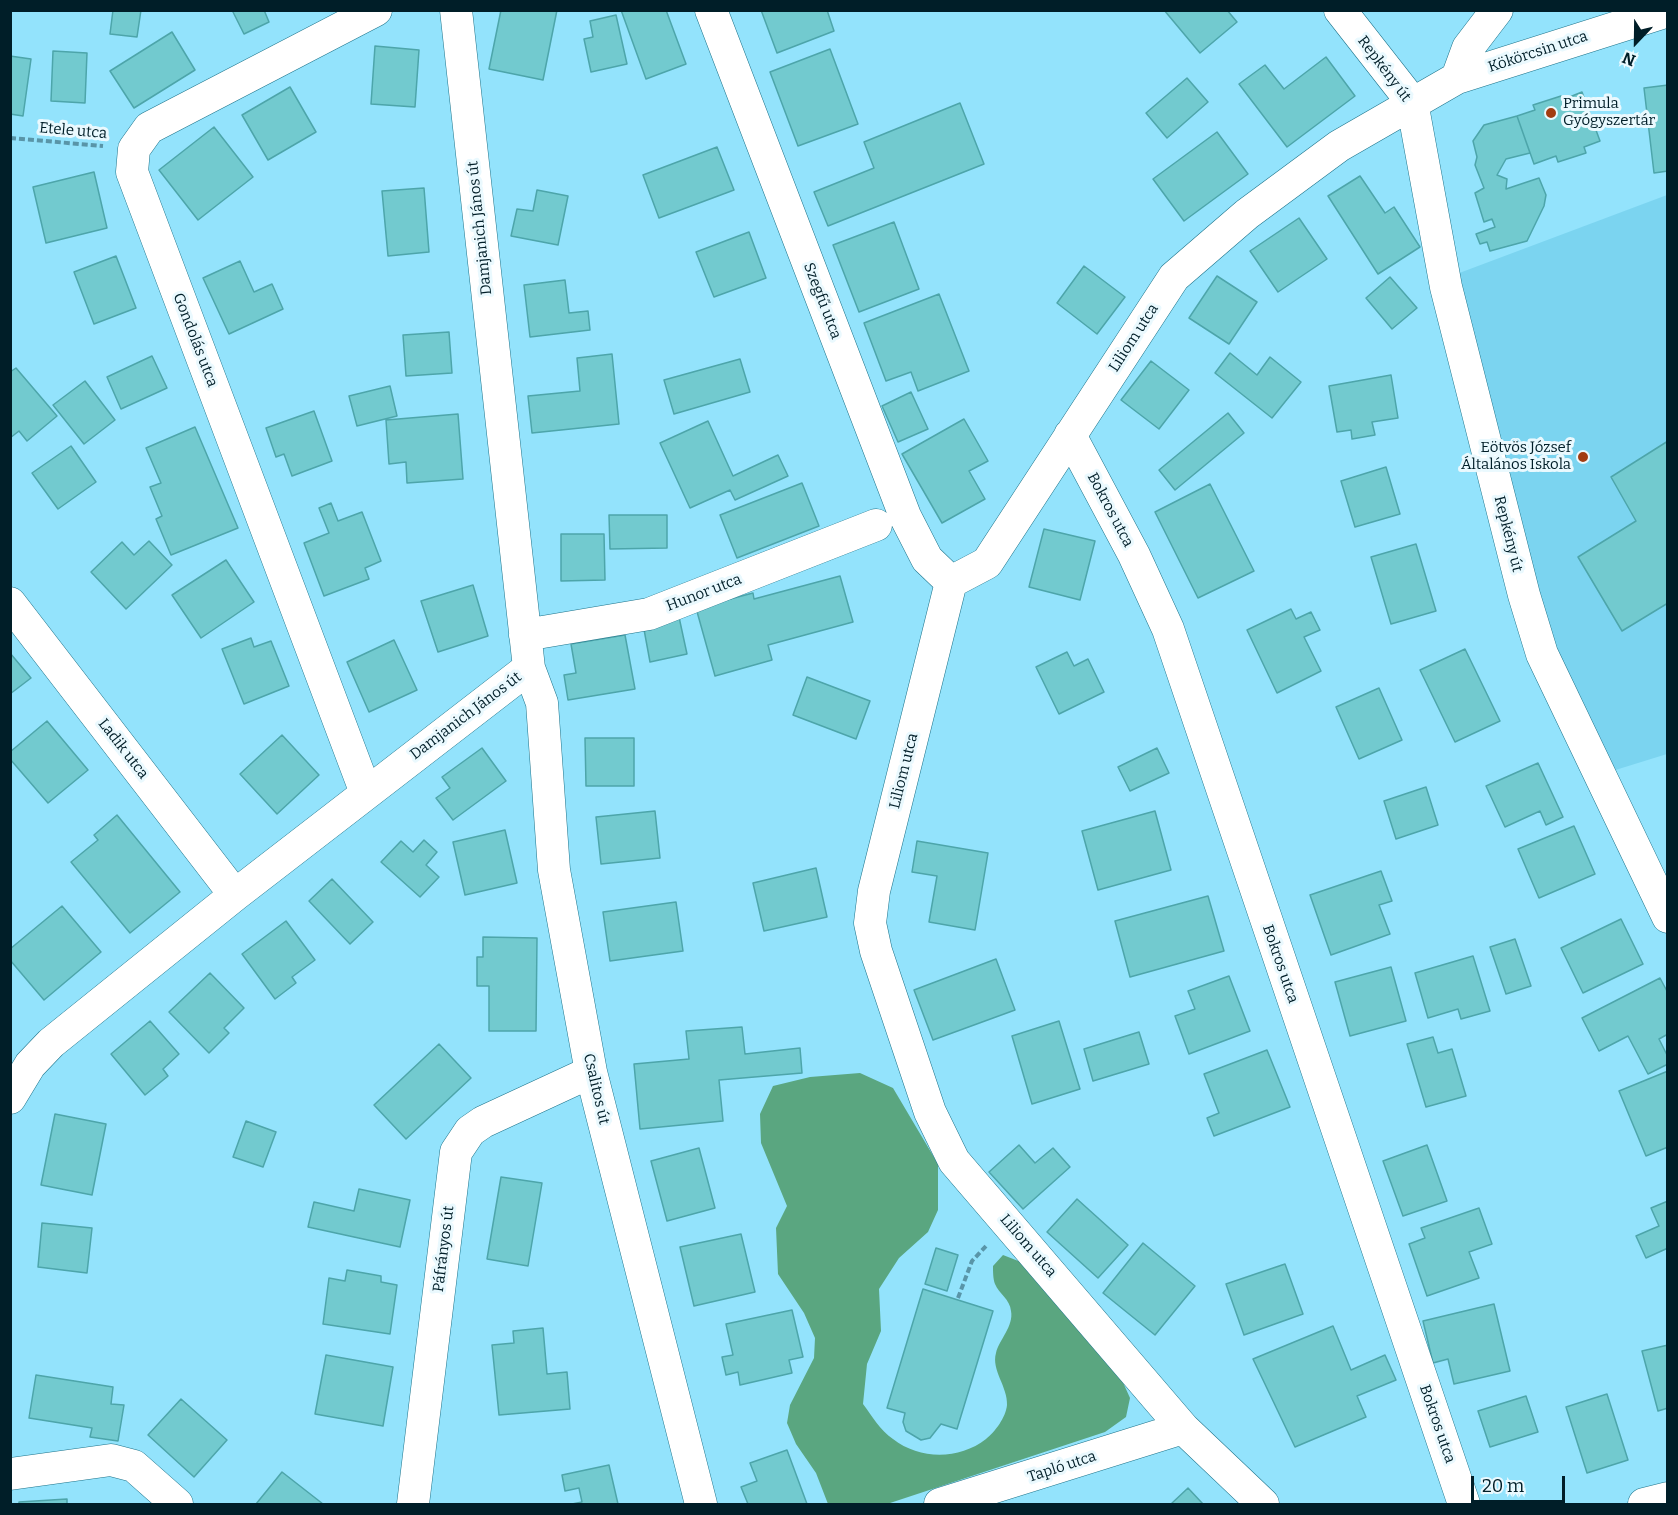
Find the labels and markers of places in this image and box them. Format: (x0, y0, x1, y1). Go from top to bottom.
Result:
place label: Primula Gyógyszertár (1563, 95, 1655, 130)
marker: Primula Gyógyszertár (1544, 106, 1558, 120)
place label: Eötvös József Általános Iskola (1461, 439, 1571, 474)
marker: Eötvös József Általános Iskola (1576, 450, 1590, 464)

